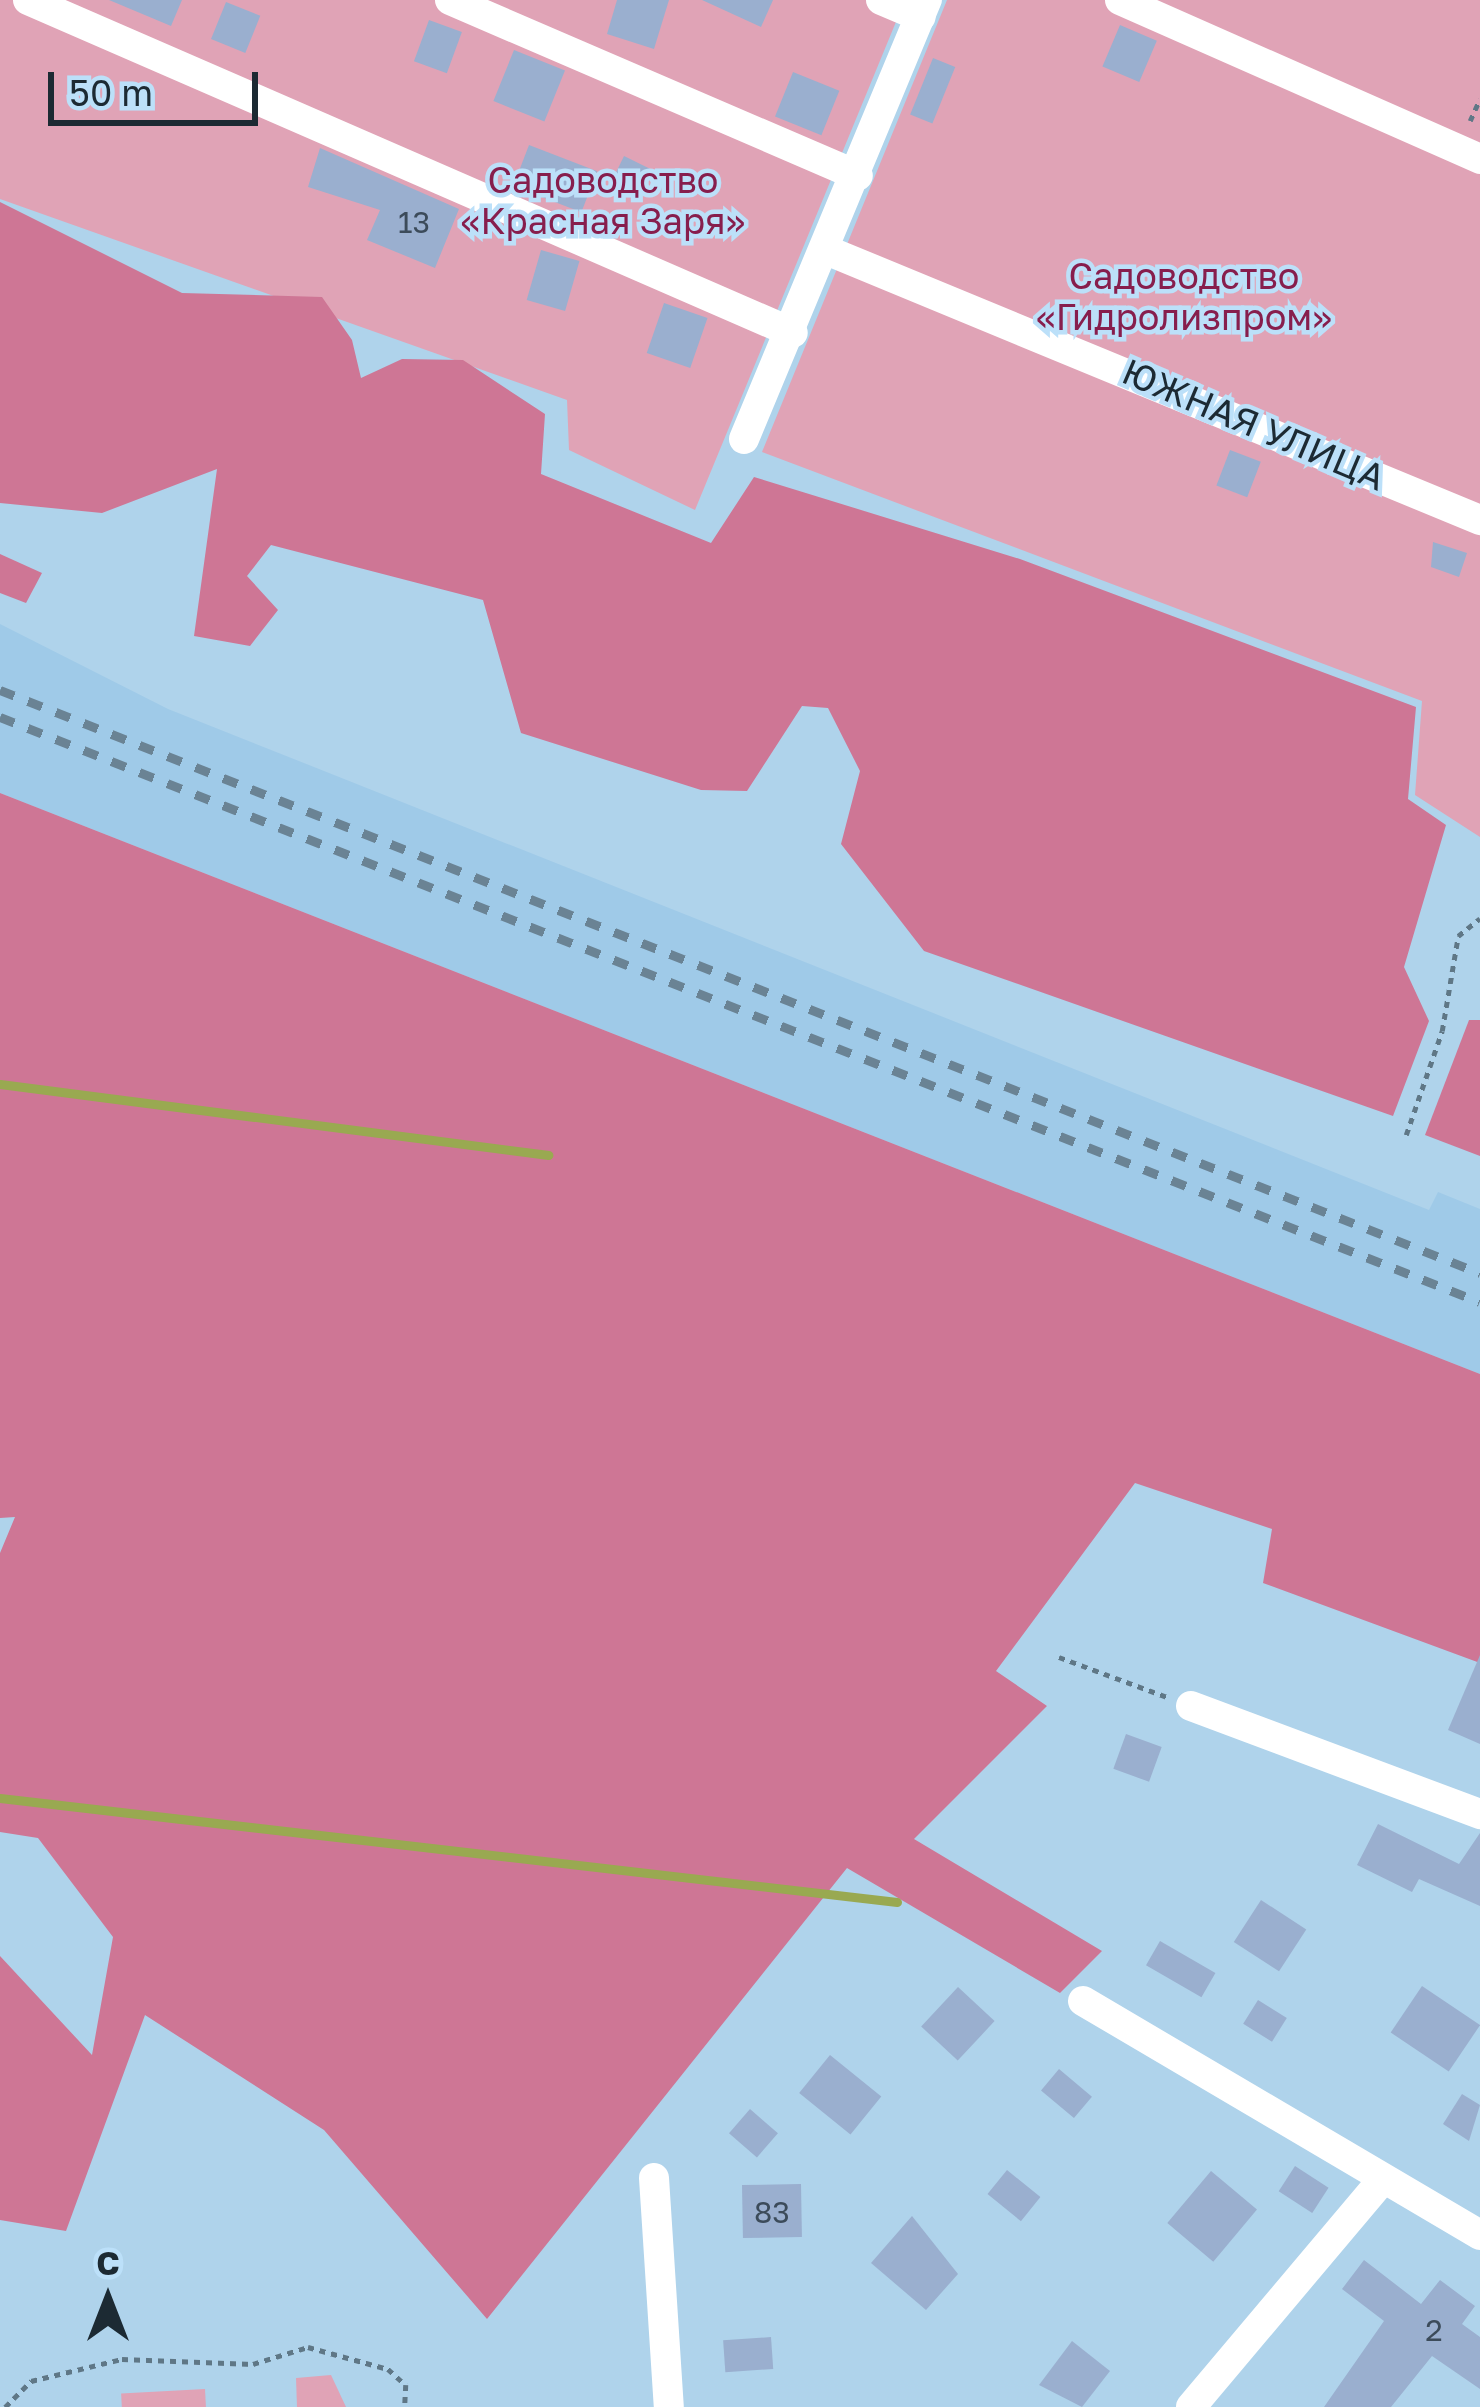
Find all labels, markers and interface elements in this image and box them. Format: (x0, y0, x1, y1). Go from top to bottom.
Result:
scale bar (54, 48, 264, 122)
text: 50 m (69, 71, 153, 114)
park label: Садоводство «Красная Заря» (461, 157, 745, 242)
house number: 13 (398, 204, 430, 240)
park label: Садоводство «Гидролизпром» (1036, 253, 1332, 338)
street label: ЮЖНАЯ УЛИЦА (1116, 349, 1392, 499)
house number: 83 (754, 2194, 790, 2230)
north arrow (48, 2239, 168, 2359)
text: С (96, 2243, 120, 2282)
house number: 2 (1425, 2312, 1443, 2348)

